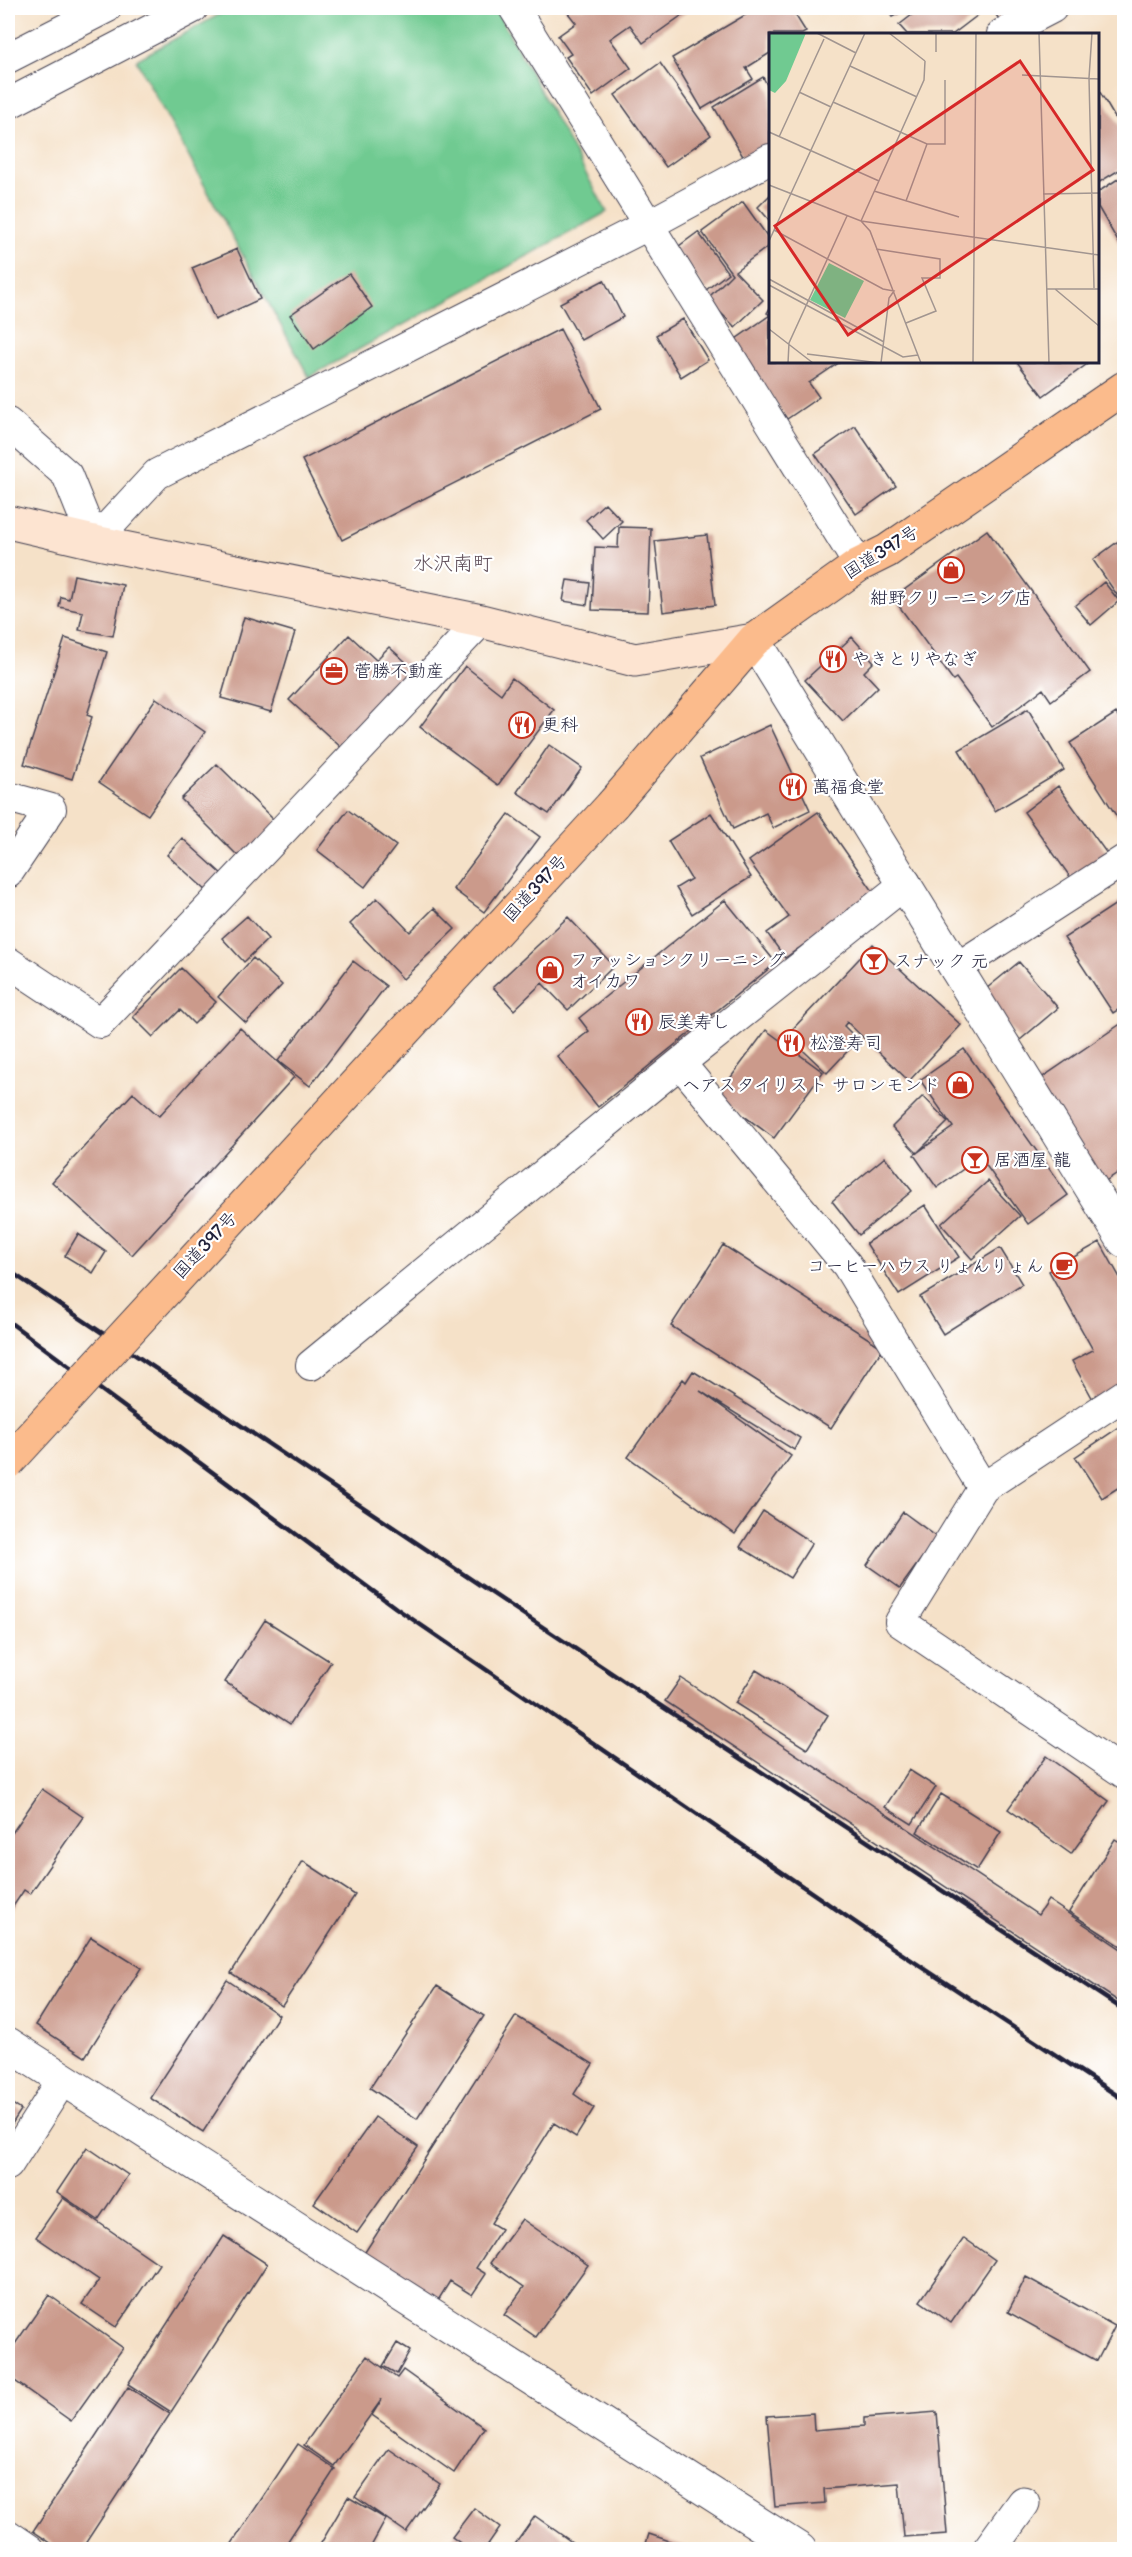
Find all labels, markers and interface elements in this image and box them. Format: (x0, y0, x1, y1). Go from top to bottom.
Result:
inset map (769, 33, 1099, 363)
street label: 国道397号 (840, 521, 923, 584)
district label: 水沢南町 (413, 552, 493, 576)
shop icon: 紺野クリーニング店 (936, 555, 966, 585)
place label: 紺野クリーニング店 (870, 588, 1032, 609)
restaurant icon: やきとりやなぎ (818, 644, 848, 674)
place label: やきとりやなぎ (852, 649, 978, 670)
office icon: 菅勝不動産 (319, 656, 349, 686)
place label: 菅勝不動産 (354, 661, 444, 682)
restaurant icon: 更科 (507, 710, 537, 740)
place label: 更科 (542, 715, 578, 736)
restaurant icon: 萬福食堂 (778, 772, 808, 802)
place label: 萬福食堂 (812, 777, 884, 798)
street label: 国道397号 (499, 850, 572, 926)
bar icon: スナック 元 (859, 946, 889, 976)
place label: ファッションクリーニング オイカワ (570, 950, 785, 992)
place label: スナック 元 (894, 951, 989, 972)
shop icon: ファッションクリーニング オイカワ (535, 955, 565, 985)
restaurant icon: 辰美寿し (624, 1007, 654, 1037)
place label: 辰美寿し (658, 1012, 730, 1033)
restaurant icon: 松澄寿司 (776, 1028, 806, 1058)
place label: 松澄寿司 (810, 1033, 882, 1054)
shop icon: ヘアスタイリスト サロンモンド (945, 1070, 975, 1100)
place label: ヘアスタイリスト サロンモンド (682, 1075, 940, 1096)
bar icon: 居酒屋 龍 (960, 1145, 990, 1175)
place label: 居酒屋 龍 (994, 1150, 1071, 1171)
street label: 国道397号 (169, 1207, 242, 1283)
cafe icon: コーヒーハウス りょんりょん (1049, 1251, 1079, 1281)
place label: コーヒーハウス りょんりょん (807, 1256, 1044, 1277)

